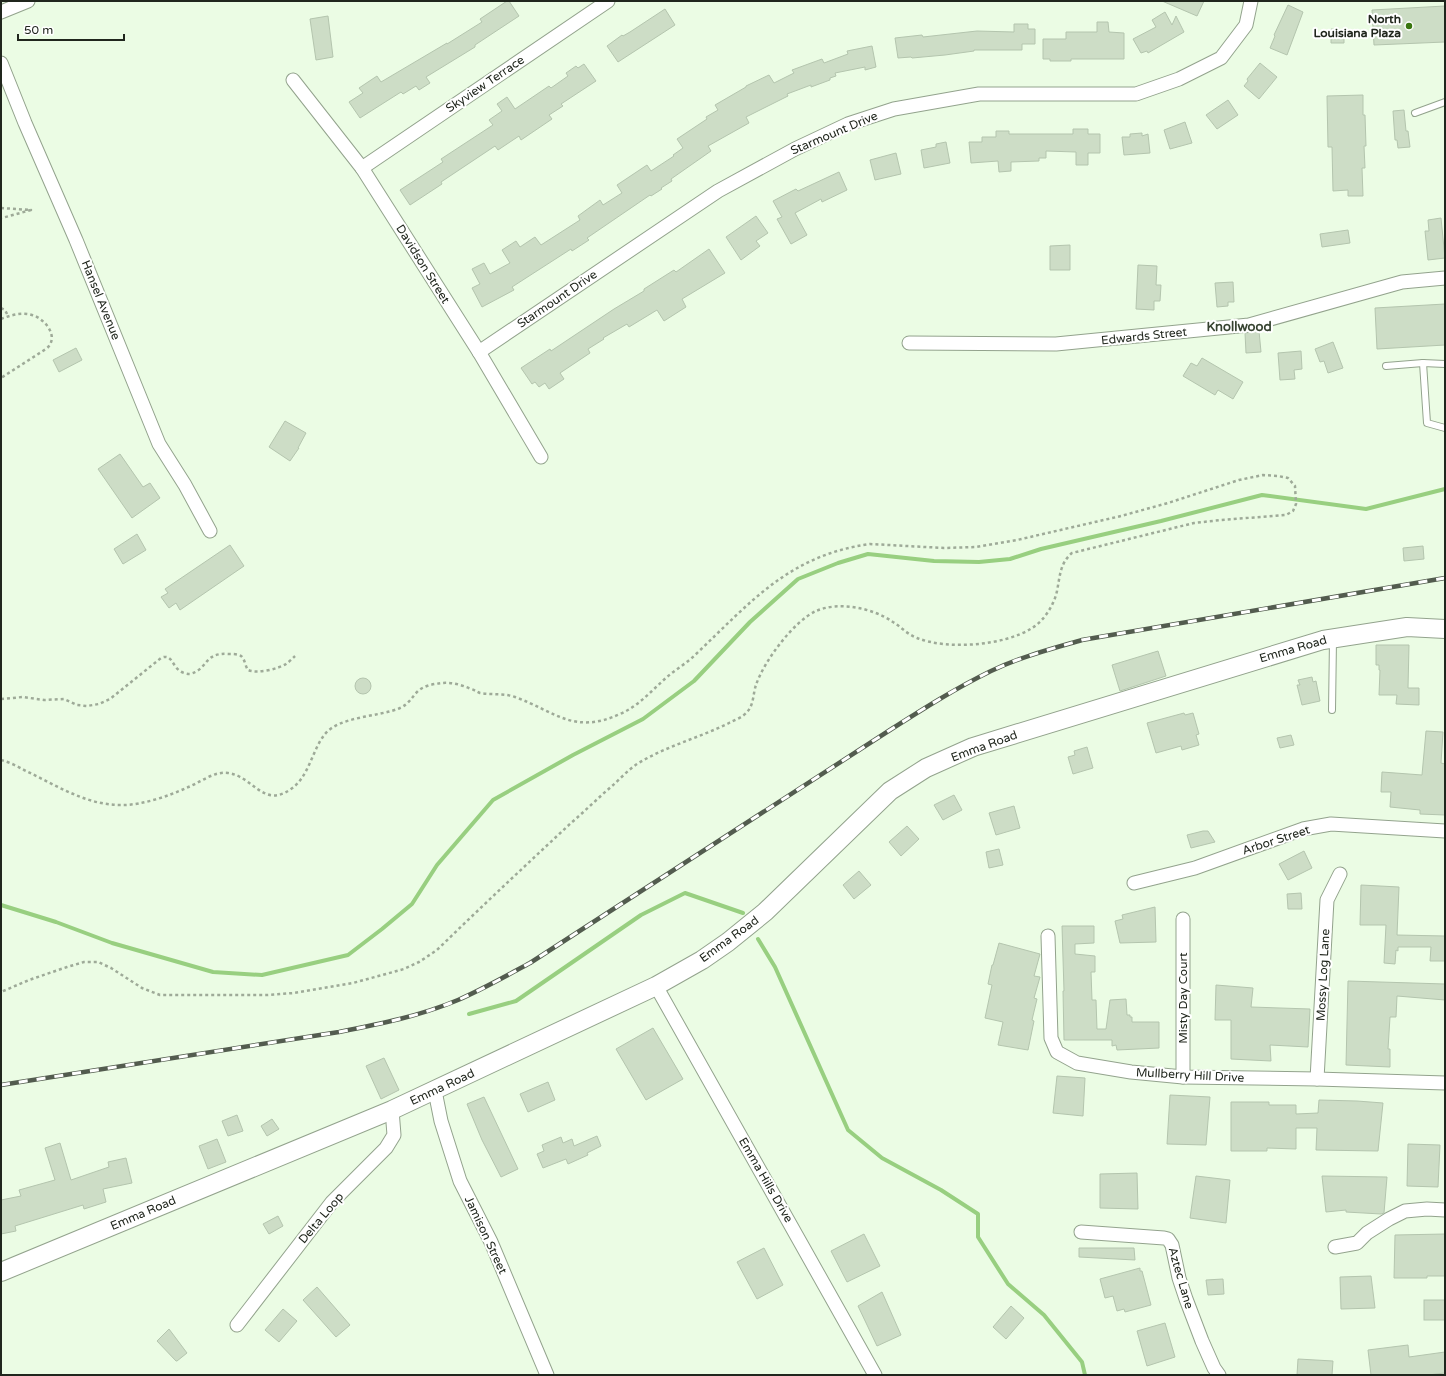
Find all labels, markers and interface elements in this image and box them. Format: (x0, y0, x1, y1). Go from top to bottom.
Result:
place label: North Louisiana Plaza (1313, 12, 1401, 40)
scale bar (18, 16, 124, 42)
marker: North Louisiana Plaza (1404, 21, 1414, 31)
text: 50 m (24, 23, 53, 37)
street label: Skyview Terrace (443, 53, 527, 115)
street label: Starmount Drive (788, 108, 880, 158)
street label: Davidson Street (393, 222, 453, 306)
street label: Hansel Avenue (79, 258, 123, 342)
street label: Starmount Drive (514, 267, 600, 331)
district label: Knollwood (1206, 319, 1272, 335)
street label: Edwards Street (1100, 324, 1188, 347)
street label: Emma Road (1258, 633, 1328, 665)
street label: Emma Road (949, 728, 1019, 764)
street label: Arbor Street (1240, 822, 1312, 858)
street label: Emma Road (697, 913, 761, 965)
street label: Mossy Log Lane (1314, 928, 1332, 1022)
street label: Misty Day Court (1176, 952, 1190, 1044)
street label: Mullberry Hill Drive (1135, 1065, 1245, 1085)
street label: Emma Road (407, 1066, 477, 1108)
street label: Emma Hills Drive (736, 1135, 796, 1225)
street label: Delta Loop (296, 1190, 346, 1246)
street label: Emma Road (108, 1193, 178, 1233)
street label: Jamison Street (462, 1194, 510, 1276)
street label: Aztec Lane (1166, 1246, 1197, 1311)

